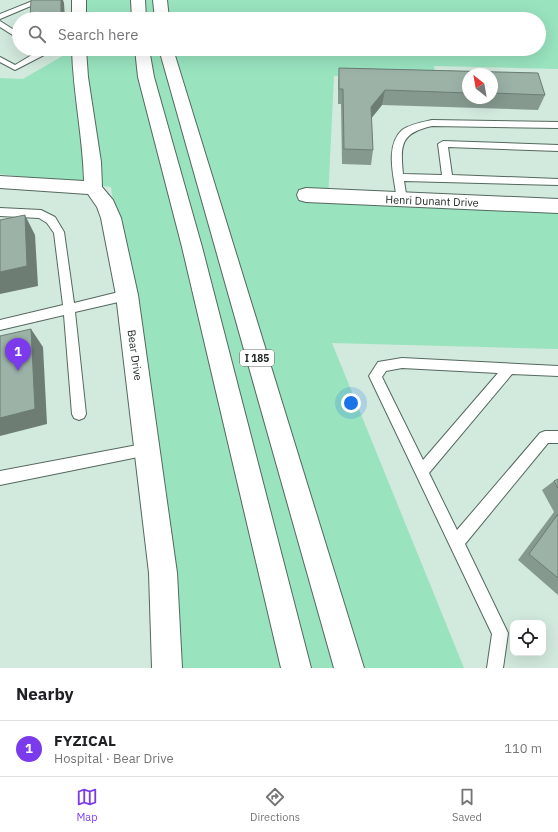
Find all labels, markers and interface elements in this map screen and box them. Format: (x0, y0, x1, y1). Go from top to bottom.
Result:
search box (12, 12, 546, 56)
icon: search (26, 23, 48, 45)
text: Search here (58, 25, 138, 44)
north arrow (462, 68, 498, 104)
street label: Henri Dunant Drive (385, 192, 479, 210)
street label: Bear Drive (125, 329, 145, 381)
pin: 1 (5, 338, 31, 371)
road number: I 185 (240, 350, 274, 366)
your location (341, 393, 361, 413)
map controls (510, 620, 546, 656)
button: locate (510, 620, 546, 656)
text: Nearby (16, 683, 74, 705)
text: FYZICAL (54, 731, 116, 750)
text: 1 (25, 740, 33, 757)
text: 110 m (504, 740, 542, 757)
text: Hospital · Bear Drive (54, 750, 174, 767)
tab: Map (76, 786, 98, 824)
tab: Directions (250, 786, 300, 824)
tab: Saved (452, 786, 482, 824)

